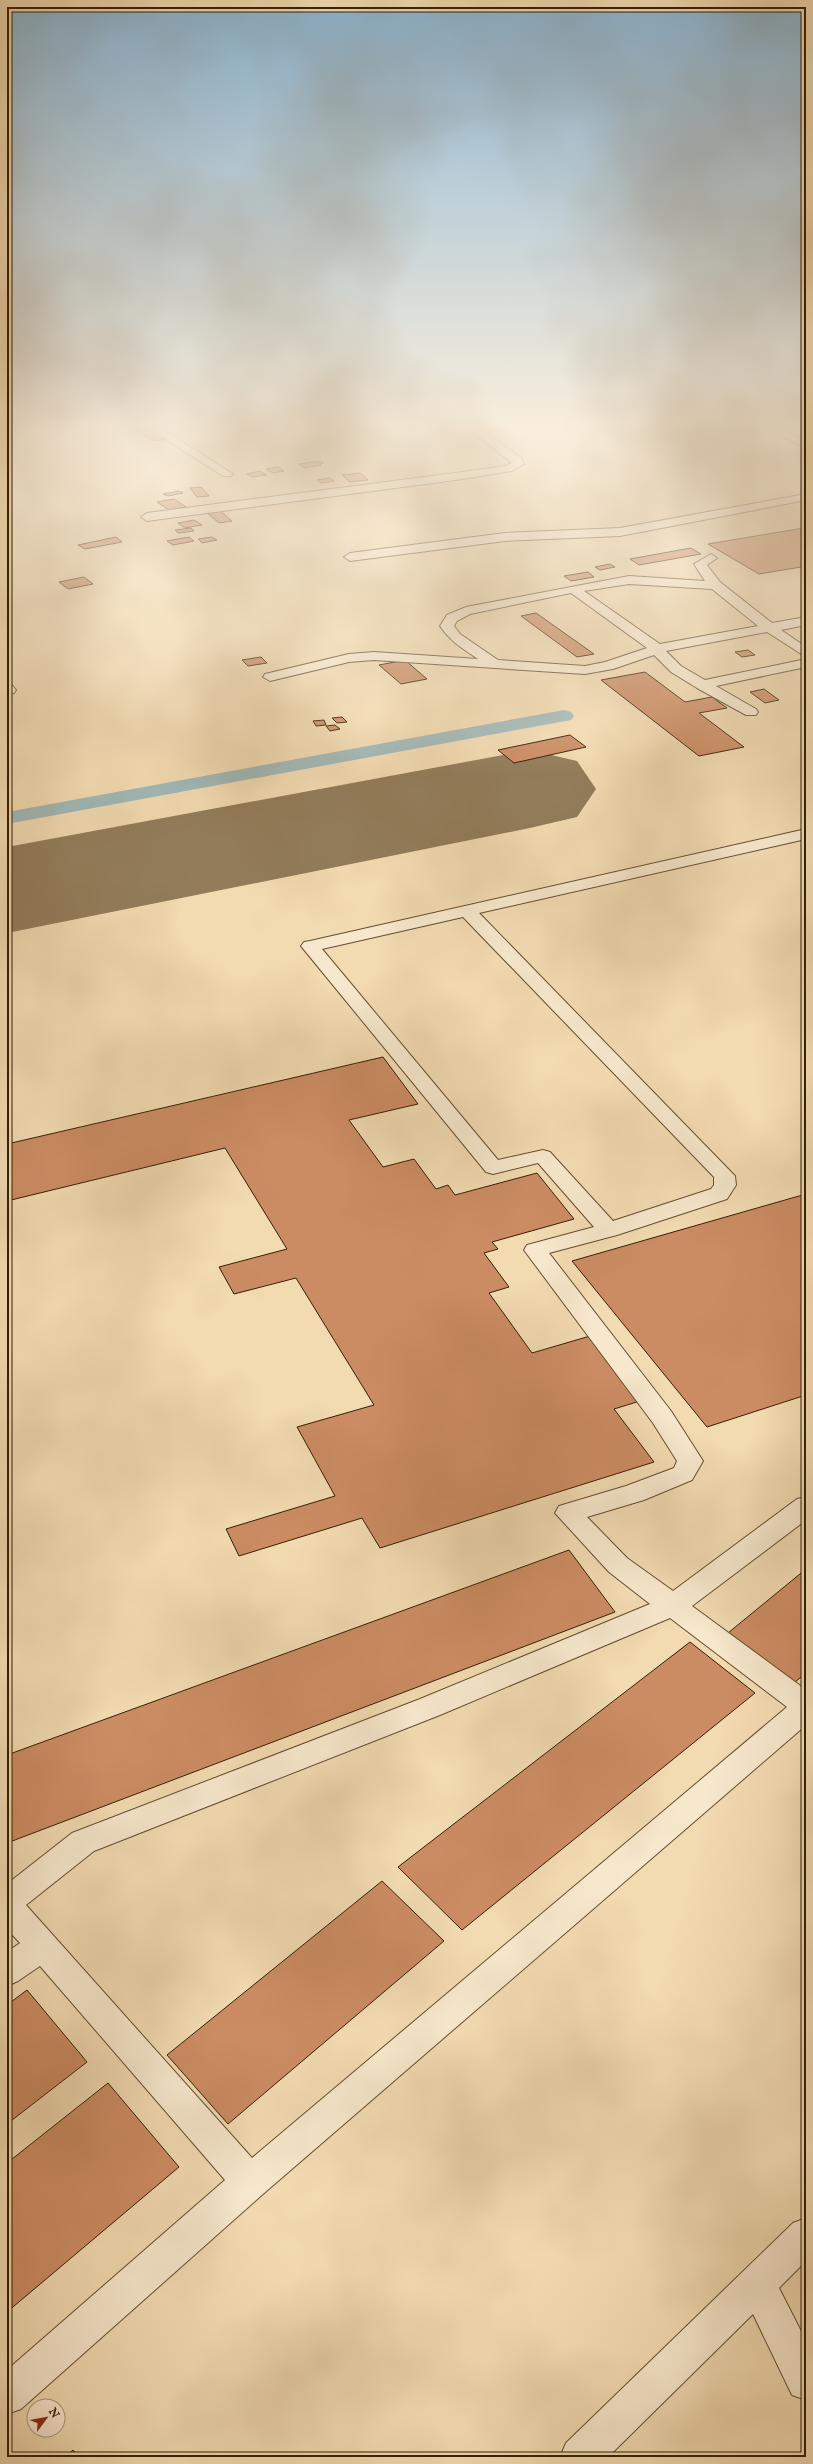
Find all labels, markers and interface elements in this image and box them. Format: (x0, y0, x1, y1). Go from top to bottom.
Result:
north arrow (26, 2398, 66, 2438)
text: N (45, 2405, 62, 2421)

